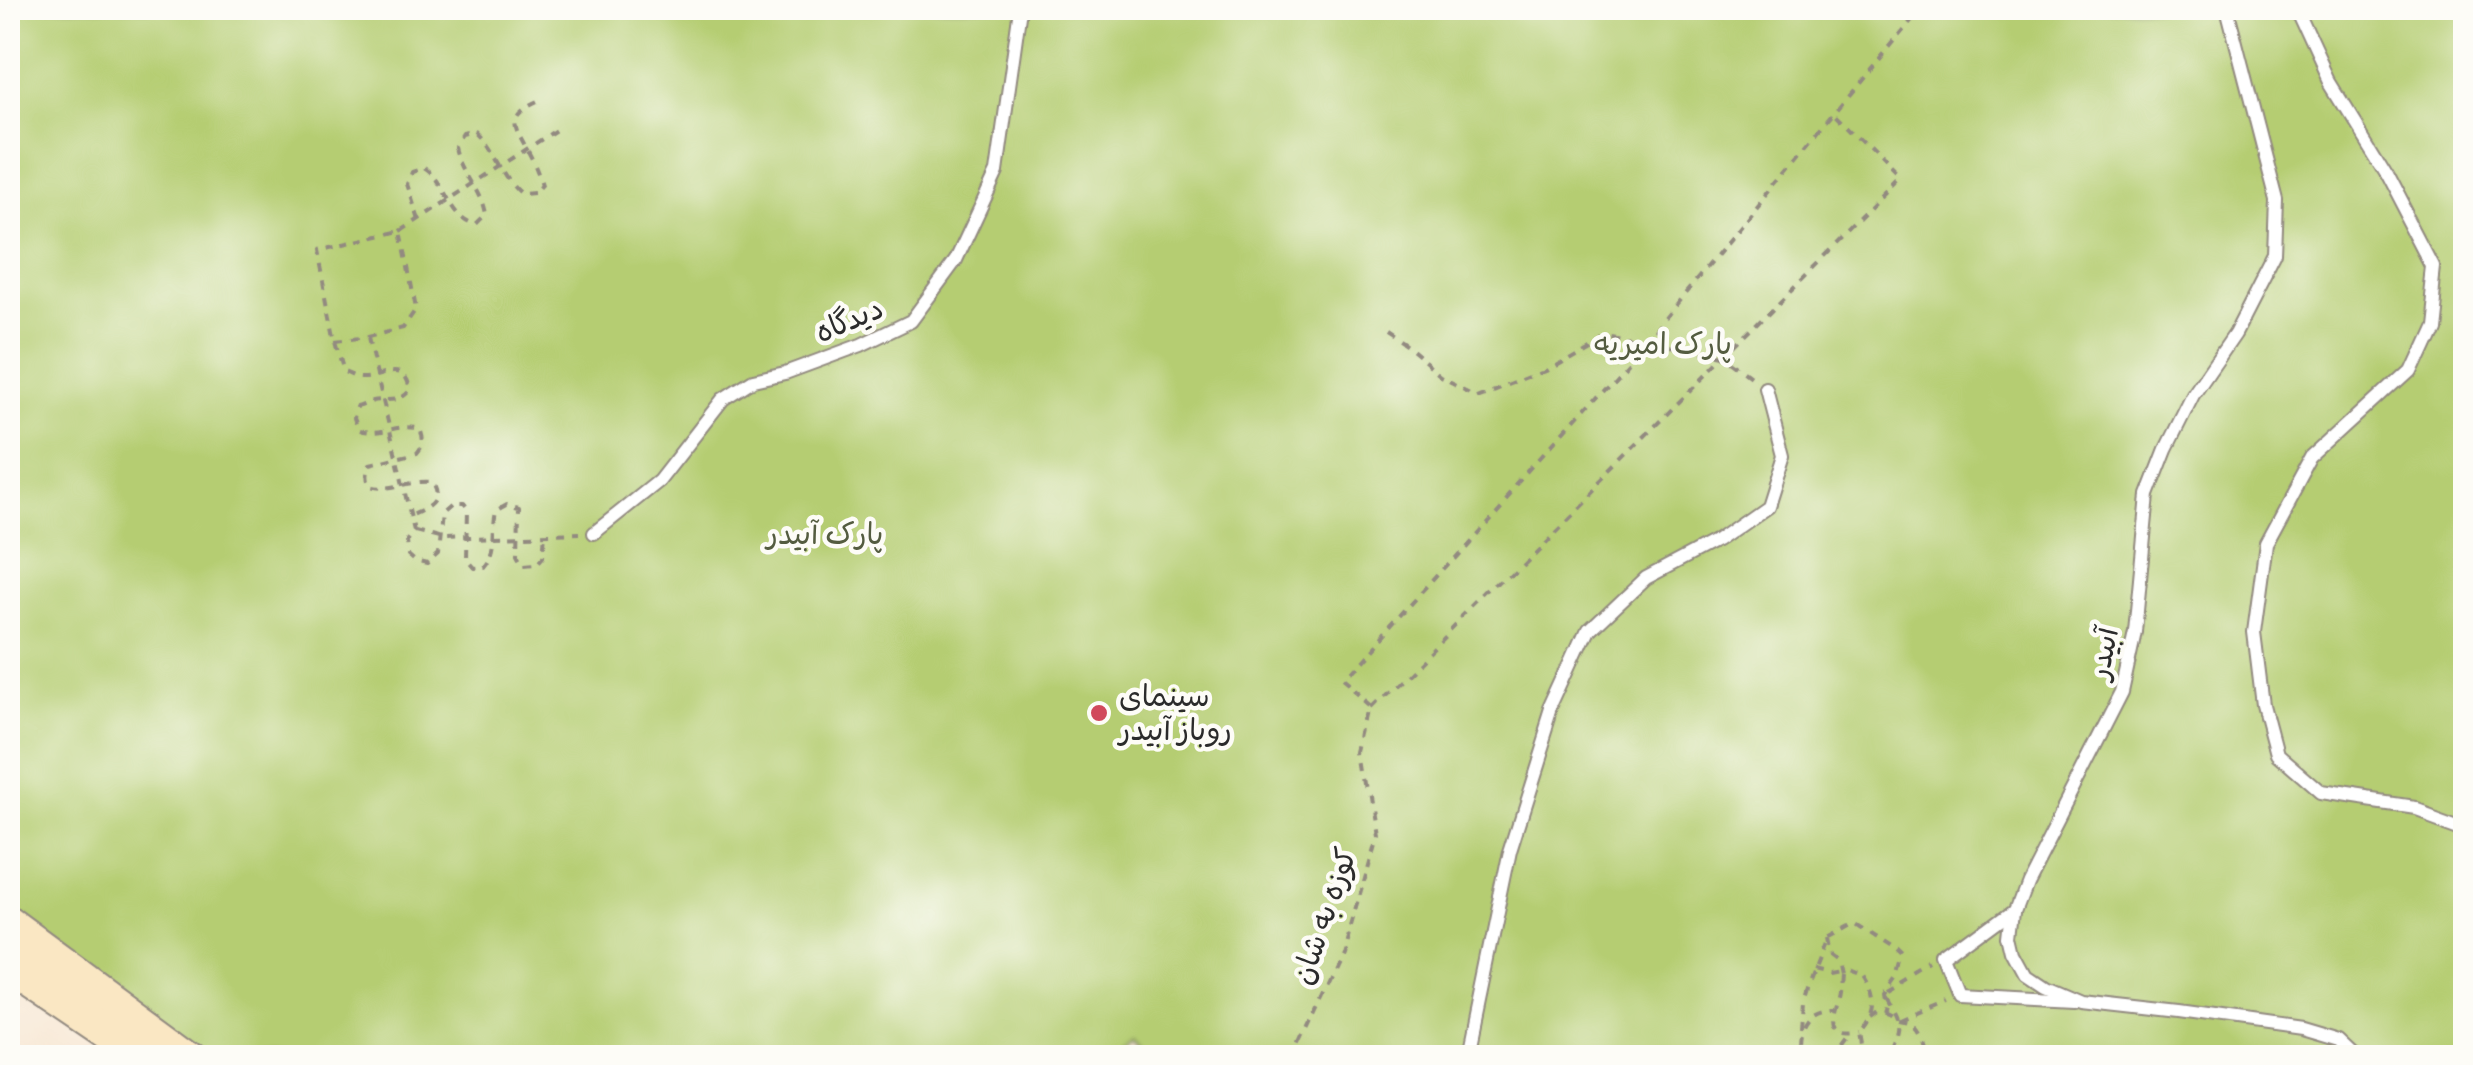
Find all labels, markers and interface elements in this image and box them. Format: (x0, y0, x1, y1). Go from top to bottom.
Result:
street label: دیدگاه (808, 287, 889, 351)
park label: پارک امیریه (1594, 323, 1732, 363)
park label: پارک آبیدر (764, 513, 883, 553)
street label: آبیدر (2076, 622, 2127, 685)
place label: سینمای روباز آبیدر (1116, 675, 1232, 749)
marker: سینمای روباز آبیدر (1088, 702, 1110, 724)
street label: کوزه به شان (1281, 842, 1365, 989)

